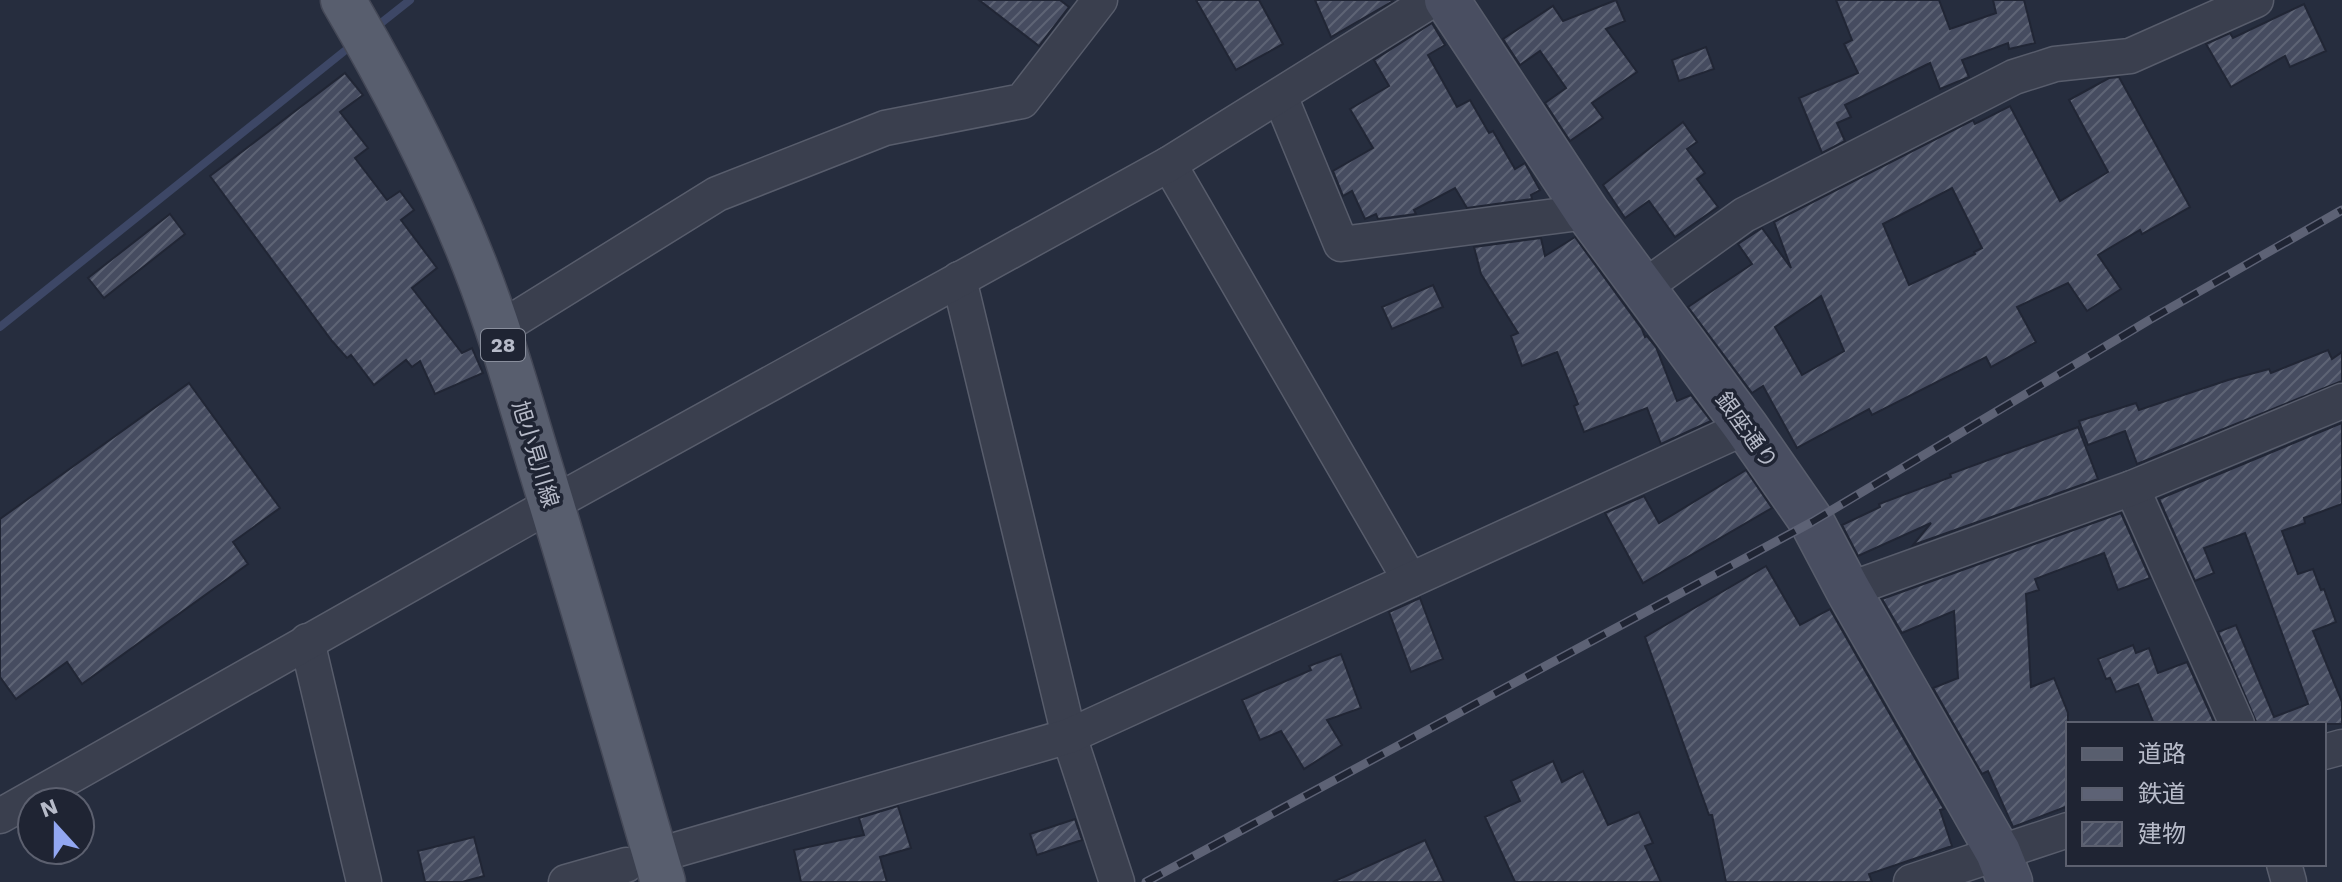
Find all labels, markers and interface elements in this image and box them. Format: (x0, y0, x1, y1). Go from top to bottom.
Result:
road number: 28 (481, 329, 525, 361)
street label: 銀座通り (1711, 387, 1783, 473)
street label: 旭小見川線 (507, 398, 564, 510)
legend (2066, 722, 2326, 866)
text: 道路 (2138, 740, 2186, 768)
text: 鉄道 (2138, 780, 2186, 808)
north arrow (16, 786, 96, 866)
text: N (37, 793, 61, 822)
text: 建物 (2138, 820, 2186, 848)

